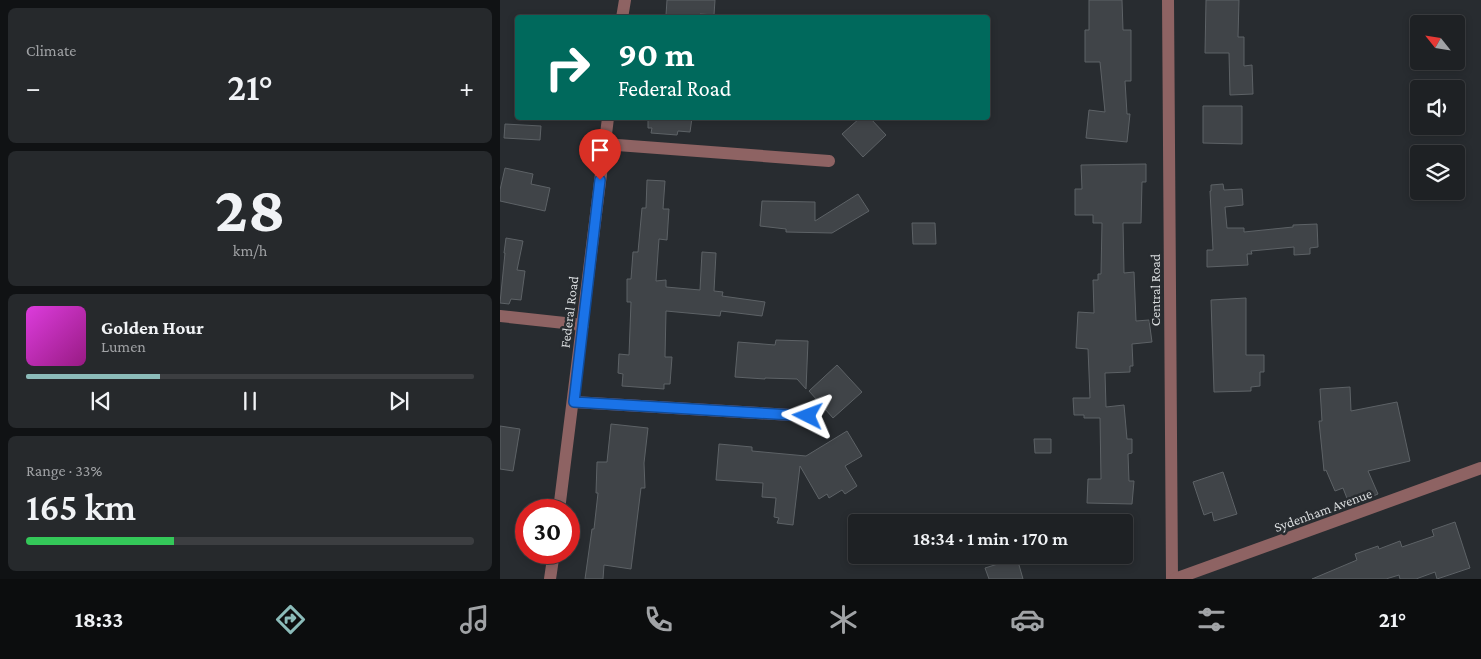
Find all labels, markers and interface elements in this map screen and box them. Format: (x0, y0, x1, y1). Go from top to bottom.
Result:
north arrow (1410, 15, 1465, 70)
map controls (1410, 15, 1465, 200)
icon: right (535, 35, 600, 100)
text: 90 m (618, 35, 695, 74)
text: Climate (26, 42, 76, 59)
text: 21° (227, 66, 273, 108)
text: − (26, 72, 41, 103)
text: + (459, 72, 474, 103)
text: Federal Road (618, 76, 731, 101)
button: sound (1410, 80, 1465, 135)
pin (579, 129, 621, 180)
icon: arrive (586, 136, 614, 164)
button: layers (1410, 145, 1465, 200)
text: 28 (215, 173, 285, 245)
text: km/h (233, 242, 267, 259)
street label: Central Road (1147, 253, 1163, 326)
street label: Federal Road (557, 275, 581, 349)
text: Golden Hour (101, 317, 204, 338)
text: Lumen (101, 338, 146, 355)
icon: previous (87, 387, 115, 415)
icon: pause (236, 387, 264, 415)
icon: next (385, 387, 413, 415)
position arrow (781, 389, 833, 441)
text: Range · 33% (26, 462, 102, 479)
street label: Sydenham Avenue (1272, 485, 1374, 535)
text: 165 km (26, 486, 136, 528)
speed limit sign: 30 (515, 499, 580, 564)
text: 18:34 · 1 min · 170 m (913, 528, 1068, 549)
icon: directions (273, 602, 308, 637)
icon: music (457, 602, 492, 637)
icon: phone (641, 602, 676, 637)
icon: climate (826, 602, 861, 637)
icon: car (1010, 602, 1045, 637)
icon: filters (1194, 602, 1229, 637)
text: 18:33 (75, 607, 123, 632)
text: 21° (1379, 607, 1406, 632)

